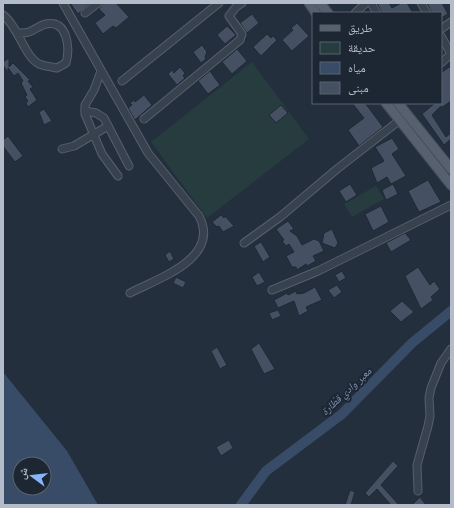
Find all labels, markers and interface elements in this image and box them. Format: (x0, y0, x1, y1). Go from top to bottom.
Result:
legend (312, 12, 442, 104)
text: طريق (348, 21, 373, 37)
text: حديقة (348, 41, 376, 57)
text: مياه (348, 61, 366, 77)
text: مبنى (348, 81, 369, 97)
water label: معبر وادي قطّارة (318, 365, 376, 419)
north arrow (12, 456, 52, 496)
text: ش (15, 466, 32, 481)

